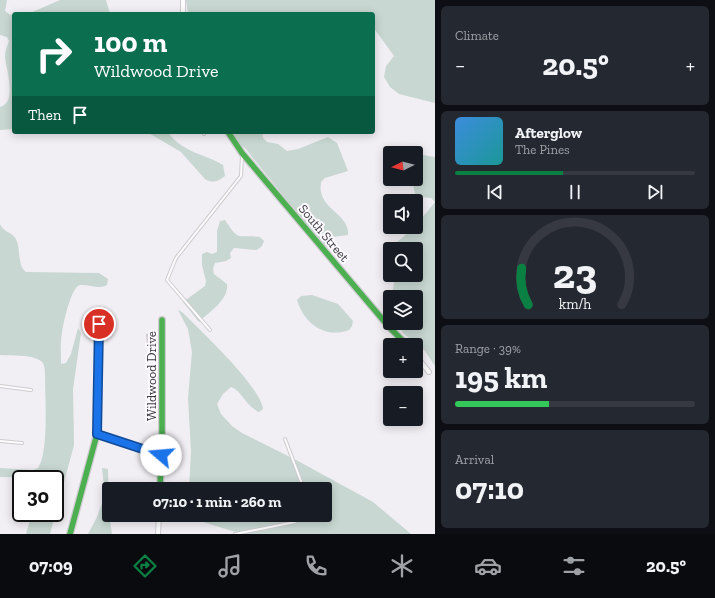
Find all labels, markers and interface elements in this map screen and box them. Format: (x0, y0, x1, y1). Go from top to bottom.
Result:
text: 100 m (94, 26, 167, 59)
icon: right (28, 28, 80, 80)
text: Climate (455, 28, 499, 43)
text: 20.5° (542, 47, 609, 83)
text: − (455, 52, 465, 79)
text: + (686, 52, 695, 79)
text: Wildwood Drive (94, 60, 218, 82)
icon: arrive (69, 104, 91, 126)
text: Then (28, 106, 61, 124)
text: Afterglow (515, 124, 582, 142)
text: The Pines (515, 142, 570, 157)
north arrow (383, 146, 423, 186)
map controls (383, 146, 423, 426)
icon: previous (484, 181, 506, 203)
icon: pause (564, 181, 586, 203)
icon: next (644, 181, 666, 203)
button: sound (383, 194, 423, 234)
street label: South Street (296, 201, 352, 265)
button: search (383, 242, 423, 282)
text: 23 (553, 249, 597, 299)
button: layers (383, 290, 423, 330)
text: km/h (559, 296, 591, 313)
pin (82, 307, 116, 341)
icon: arrive (88, 313, 110, 335)
street label: Wildwood Drive (144, 331, 159, 421)
button: + (383, 338, 423, 378)
text: Range · 39% (455, 341, 521, 356)
text: 195 km (455, 360, 547, 396)
button: − (383, 386, 423, 426)
position arrow (140, 434, 182, 476)
text: Arrival (455, 452, 494, 467)
speed limit sign: 30 (12, 470, 64, 522)
text: 07:10 (455, 471, 524, 507)
text: 07:10 · 1 min · 260 m (153, 493, 281, 511)
icon: directions (131, 552, 159, 580)
icon: music (216, 552, 244, 580)
icon: phone (302, 552, 330, 580)
icon: climate (388, 552, 416, 580)
icon: car (474, 552, 502, 580)
icon: filters (560, 552, 588, 580)
text: 07:09 (29, 555, 73, 577)
text: 20.5° (646, 555, 686, 577)

